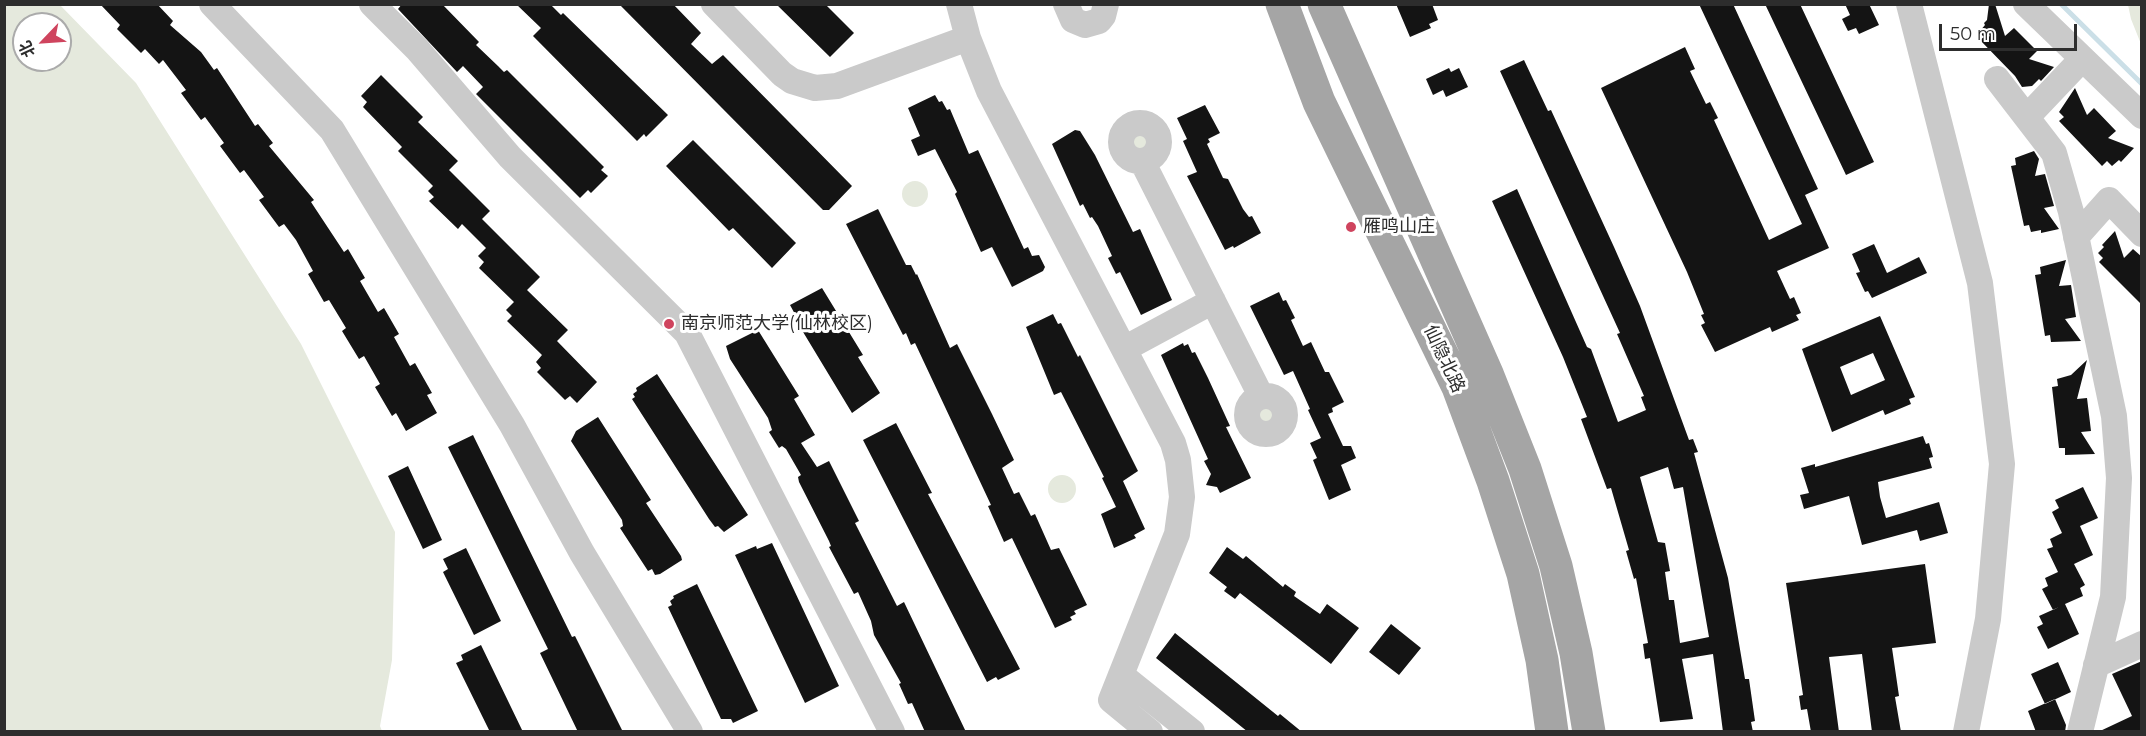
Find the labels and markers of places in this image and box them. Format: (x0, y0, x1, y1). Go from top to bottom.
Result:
place label: 雁鸣山庄 (1363, 216, 1435, 238)
marker: 雁鸣山庄 (1344, 220, 1358, 234)
place label: 南京师范大学(仙林校区) (681, 313, 873, 335)
marker: 南京师范大学(仙林校区) (662, 317, 676, 331)

